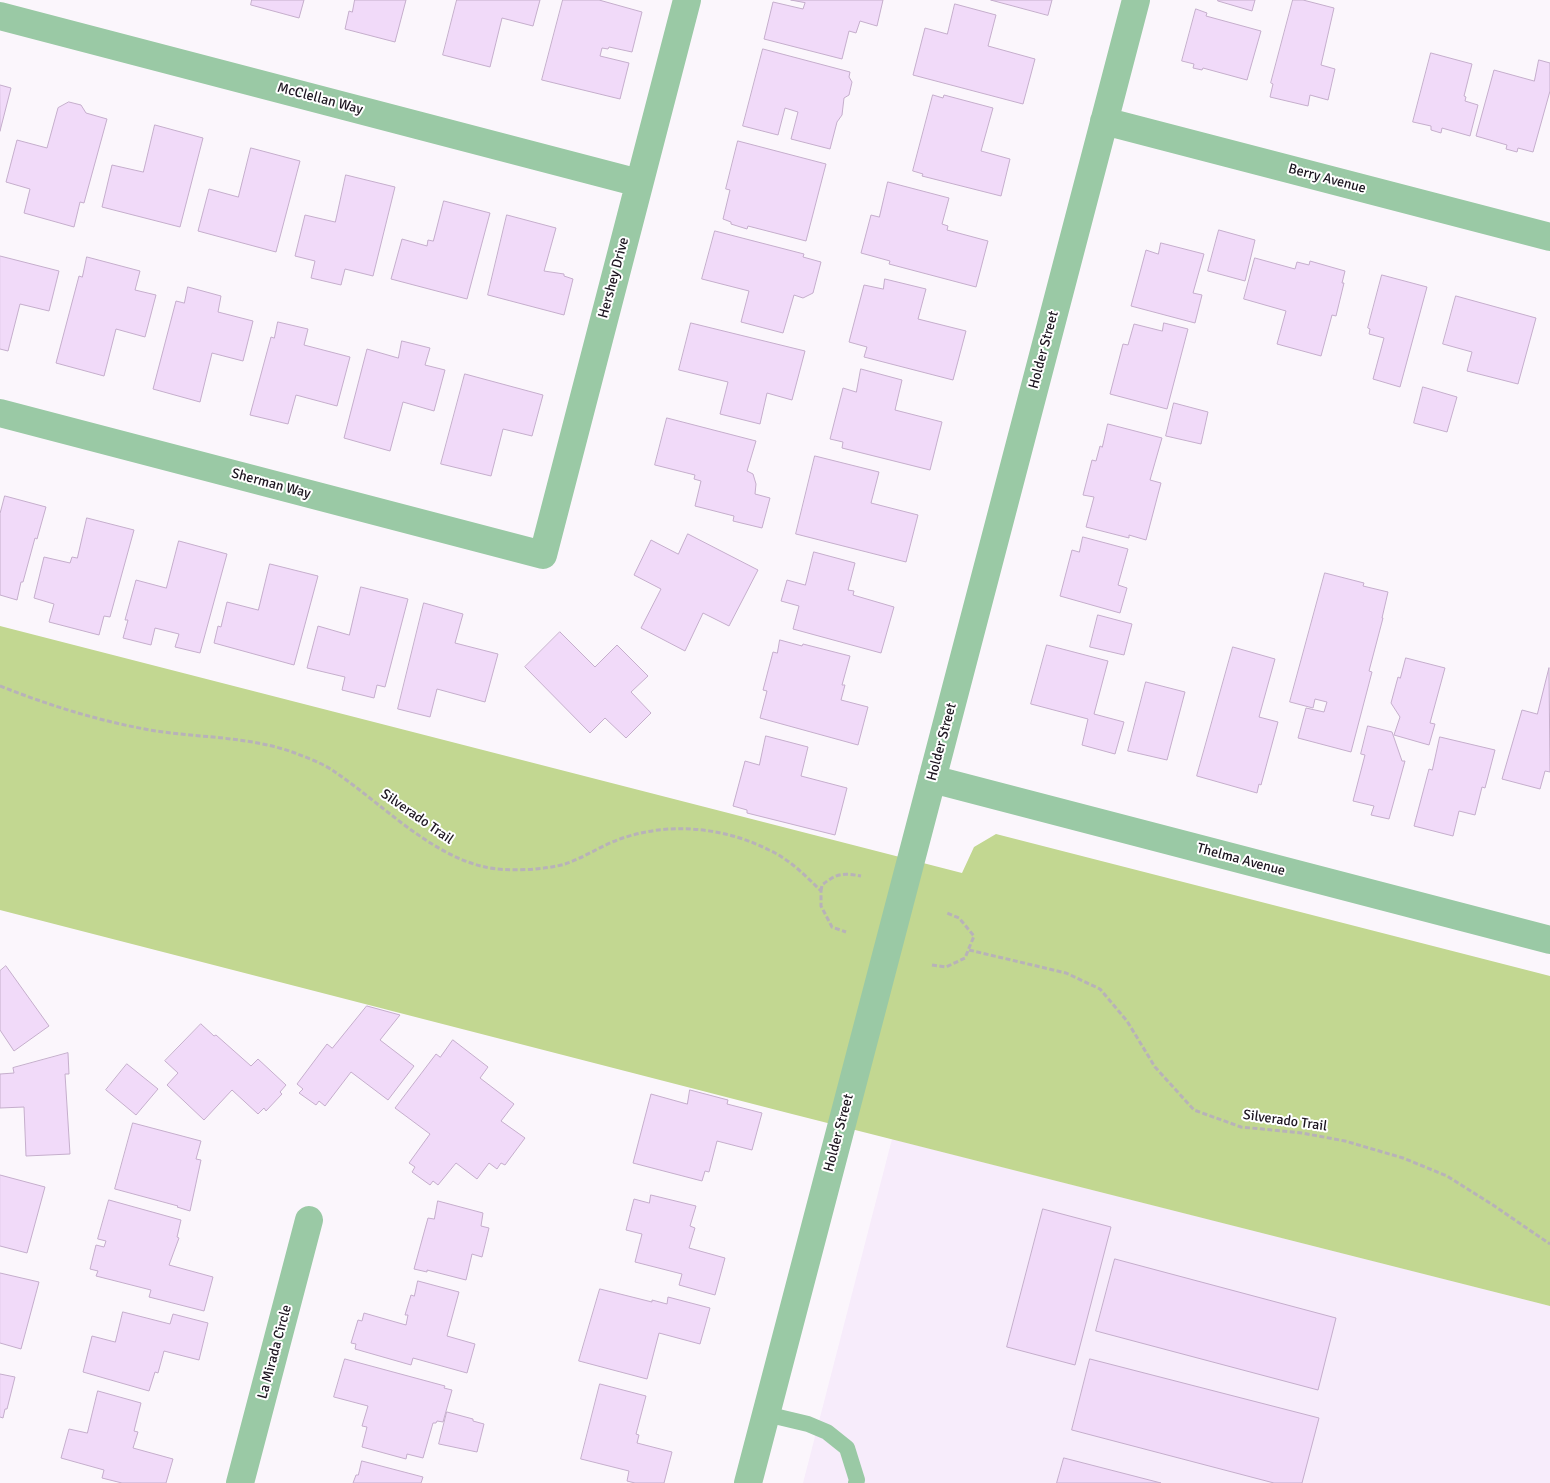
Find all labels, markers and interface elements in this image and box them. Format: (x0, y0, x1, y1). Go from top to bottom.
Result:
street label: McClellan Way (275, 79, 365, 119)
street label: Berry Avenue (1286, 161, 1368, 197)
street label: Hershey Drive (595, 236, 633, 320)
street label: Holder Street (1026, 309, 1062, 391)
street label: Sherman Way (230, 465, 312, 503)
street label: Holder Street (924, 701, 960, 783)
street label: Silverado Trail (377, 786, 457, 848)
street label: Thelma Avenue (1195, 840, 1287, 880)
street label: Holder Street (821, 1092, 857, 1174)
street label: Silverado Trail (1242, 1107, 1328, 1135)
street label: La Mirada Circle (254, 1303, 296, 1401)

